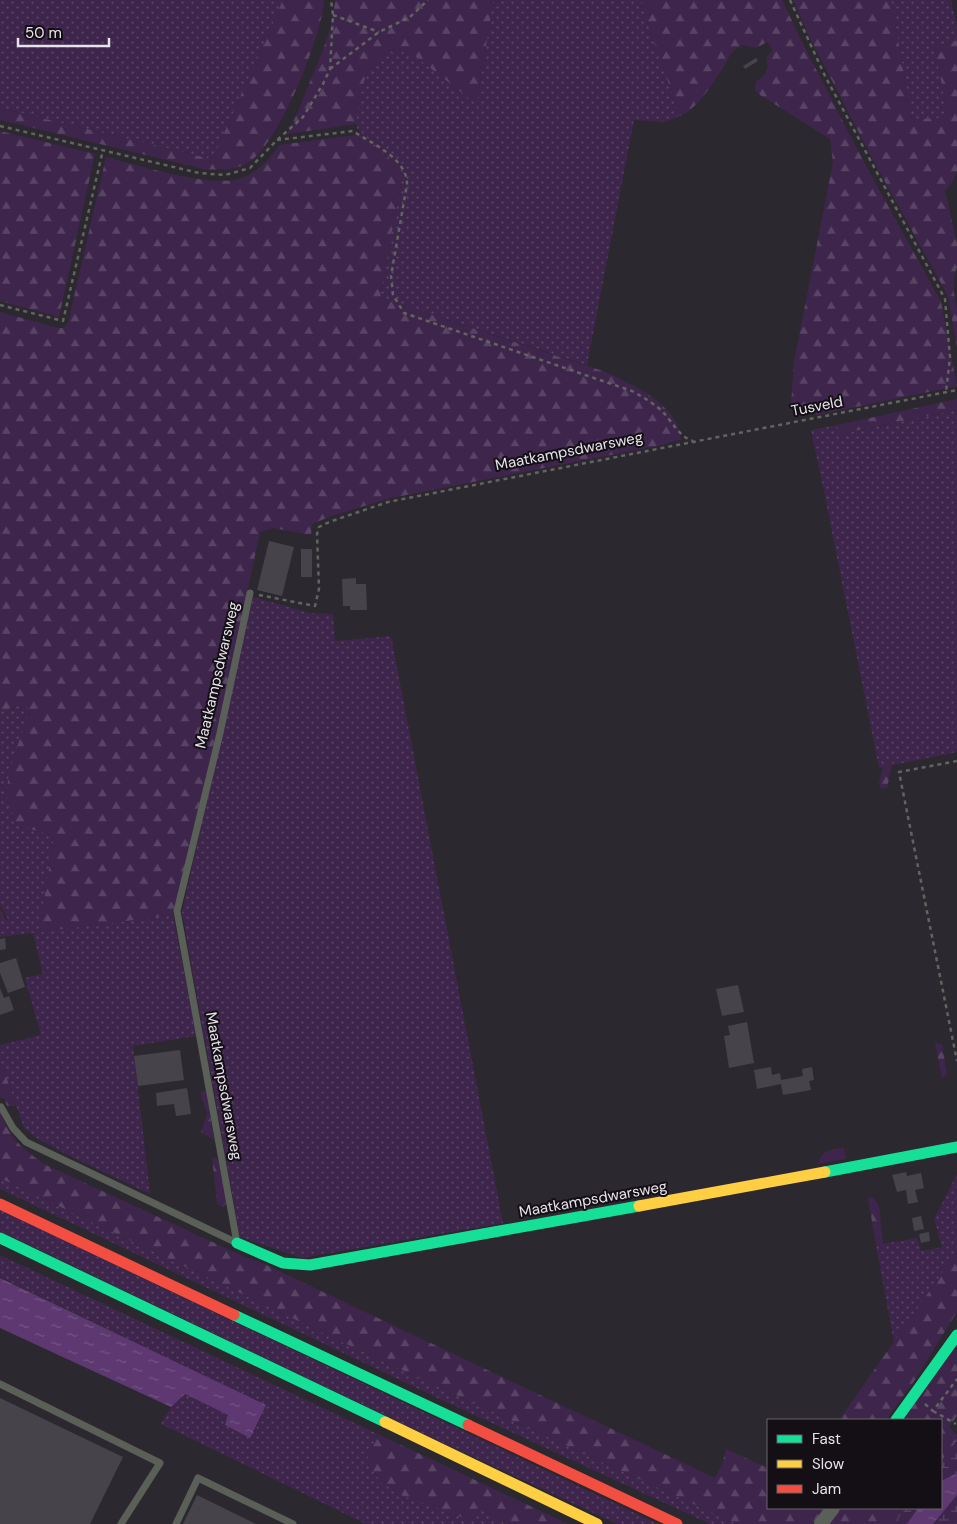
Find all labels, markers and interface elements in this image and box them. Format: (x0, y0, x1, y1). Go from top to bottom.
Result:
scale bar (18, 15, 109, 47)
text: 50 m (25, 23, 62, 43)
street label: Tusveld (789, 391, 845, 421)
street label: Maatkampsdwarsweg (493, 427, 645, 475)
street label: Maatkampsdwarsweg (190, 600, 244, 750)
street label: Maatkampsdwarsweg (201, 1010, 247, 1162)
street label: Maatkampsdwarsweg (517, 1176, 669, 1222)
legend (767, 1419, 942, 1509)
text: Fast (812, 1429, 841, 1449)
text: Slow (812, 1454, 845, 1474)
text: Jam (812, 1479, 841, 1499)

